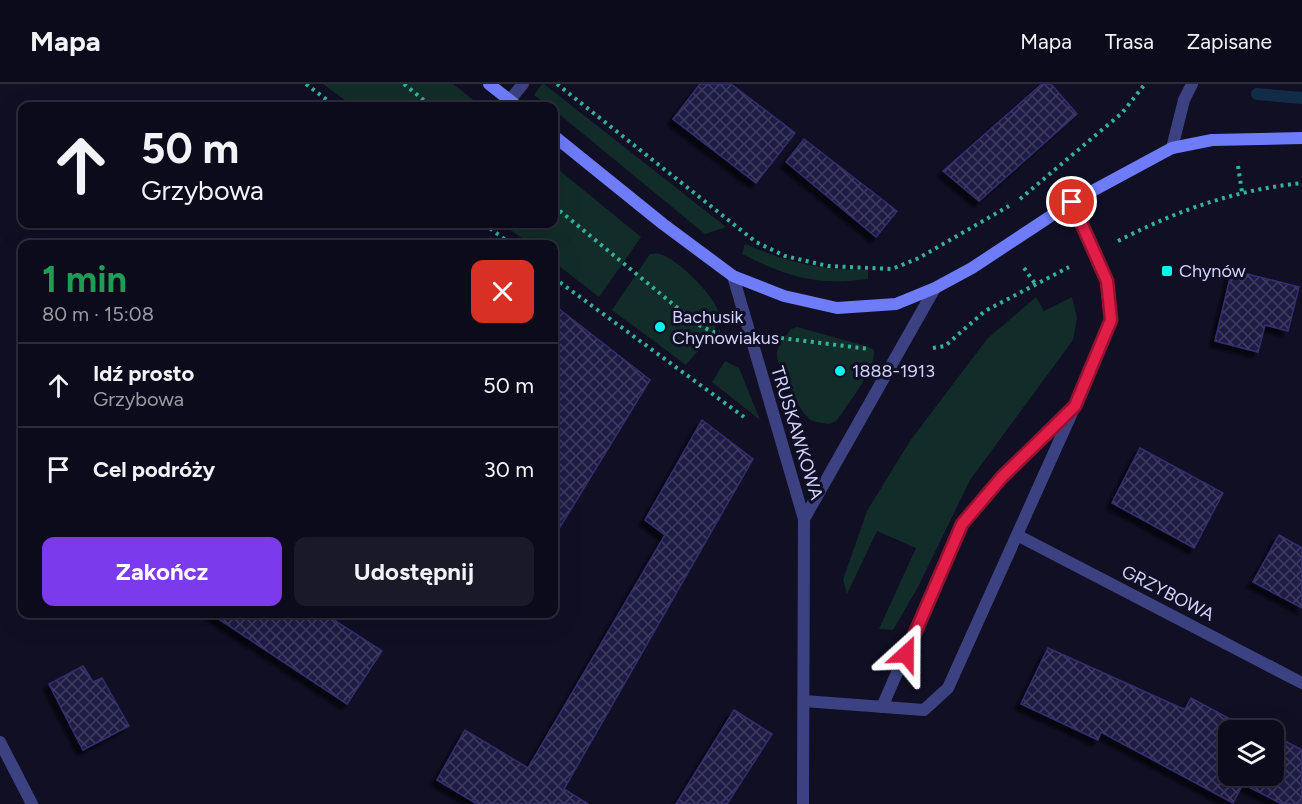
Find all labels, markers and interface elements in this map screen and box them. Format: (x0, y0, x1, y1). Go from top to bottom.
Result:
text: Mapa (30, 24, 101, 58)
text: Mapa (1020, 29, 1072, 54)
text: Trasa (1105, 29, 1154, 54)
text: Zapisane (1187, 29, 1272, 54)
text: 50 m (141, 123, 239, 174)
icon: ahead (42, 126, 120, 204)
text: Grzybowa (141, 174, 264, 207)
pin (1046, 176, 1097, 227)
icon: arrive (1055, 185, 1088, 218)
text: 1 min (42, 258, 127, 301)
button: close (471, 260, 534, 323)
place label: Chynów (1179, 260, 1246, 282)
marker: Chynów (1160, 264, 1174, 278)
text: 80 m · 15:08 (42, 302, 154, 326)
place label: Bachusik Chynowiakus (672, 306, 779, 349)
marker: Bachusik Chynowiakus (653, 320, 667, 334)
text: Idź prosto (93, 360, 194, 387)
place label: 1888-1913 (852, 360, 935, 382)
street label: TRUSKAWKOWA (766, 364, 828, 502)
marker: 1888-1913 (833, 364, 847, 378)
icon: ahead (42, 369, 75, 402)
text: 50 m (483, 372, 534, 399)
text: Grzybowa (93, 387, 184, 411)
icon: arrive (42, 453, 75, 486)
text: Cel podróży (93, 456, 215, 483)
text: 30 m (484, 456, 534, 483)
button: Zakończ (42, 537, 282, 606)
button: Udostępnij (294, 537, 534, 606)
street label: GRZYBOWA (1118, 560, 1218, 626)
position arrow (874, 622, 938, 686)
map controls (1218, 720, 1284, 786)
button: layers (1218, 720, 1284, 786)

